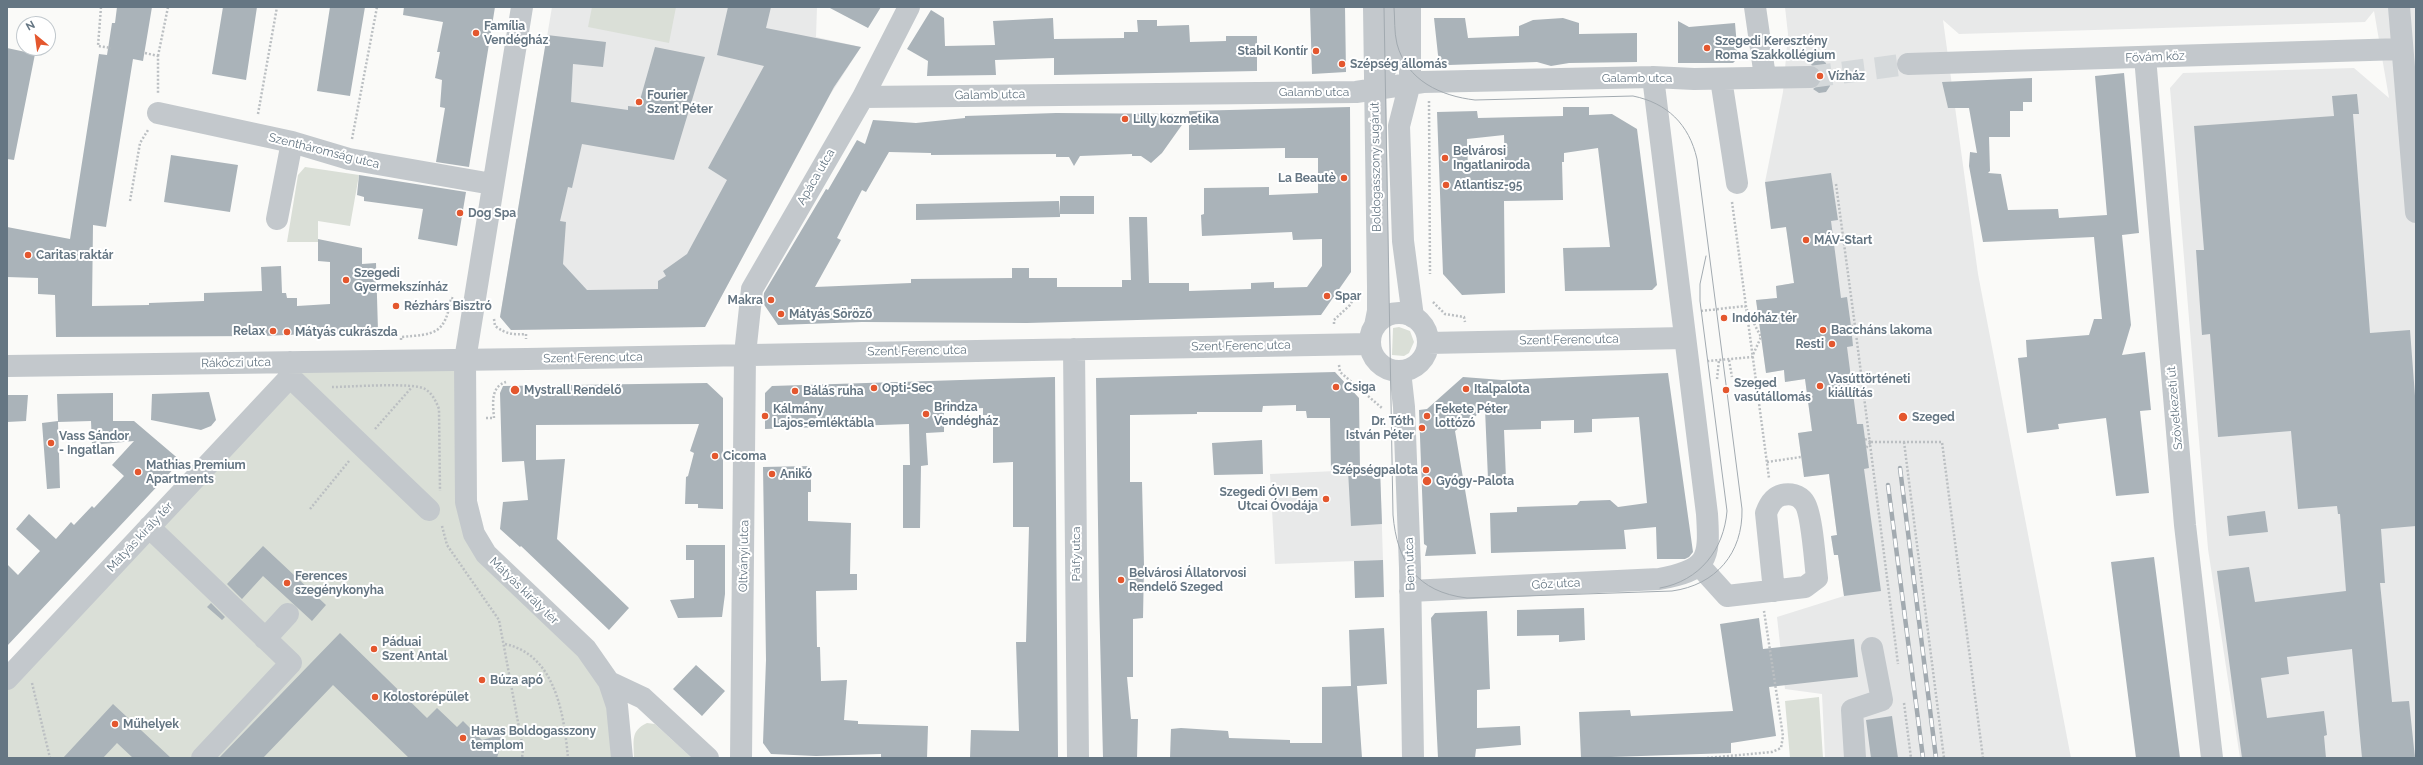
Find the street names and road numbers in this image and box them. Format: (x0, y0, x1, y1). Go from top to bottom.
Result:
street label: Fővám köz (2125, 49, 2185, 65)
street label: Galamb utca (1602, 71, 1672, 85)
street label: Galamb utca (1279, 85, 1349, 99)
street label: Galamb utca (955, 87, 1025, 103)
street label: Boldogasszony sugárút (1368, 102, 1384, 232)
street label: Szentháromság utca (267, 130, 381, 172)
street label: Apáca utca (794, 146, 838, 208)
street label: Szent Ferenc utca (1519, 332, 1619, 348)
street label: Szent Ferenc utca (1191, 338, 1291, 354)
street label: Szent Ferenc utca (867, 343, 967, 359)
street label: Szent Ferenc utca (543, 350, 643, 366)
street label: Rákóczi utca (201, 355, 271, 371)
street label: Szövetkezeti út (2164, 366, 2186, 450)
street label: Mátyás király tér (104, 499, 176, 575)
street label: Oltványi utca (736, 520, 752, 592)
street label: Pálfy utca (1069, 527, 1083, 581)
street label: Bem utca (1402, 537, 1418, 591)
street label: Mátyás király tér (487, 554, 561, 628)
street label: Gőz utca (1531, 576, 1581, 592)

